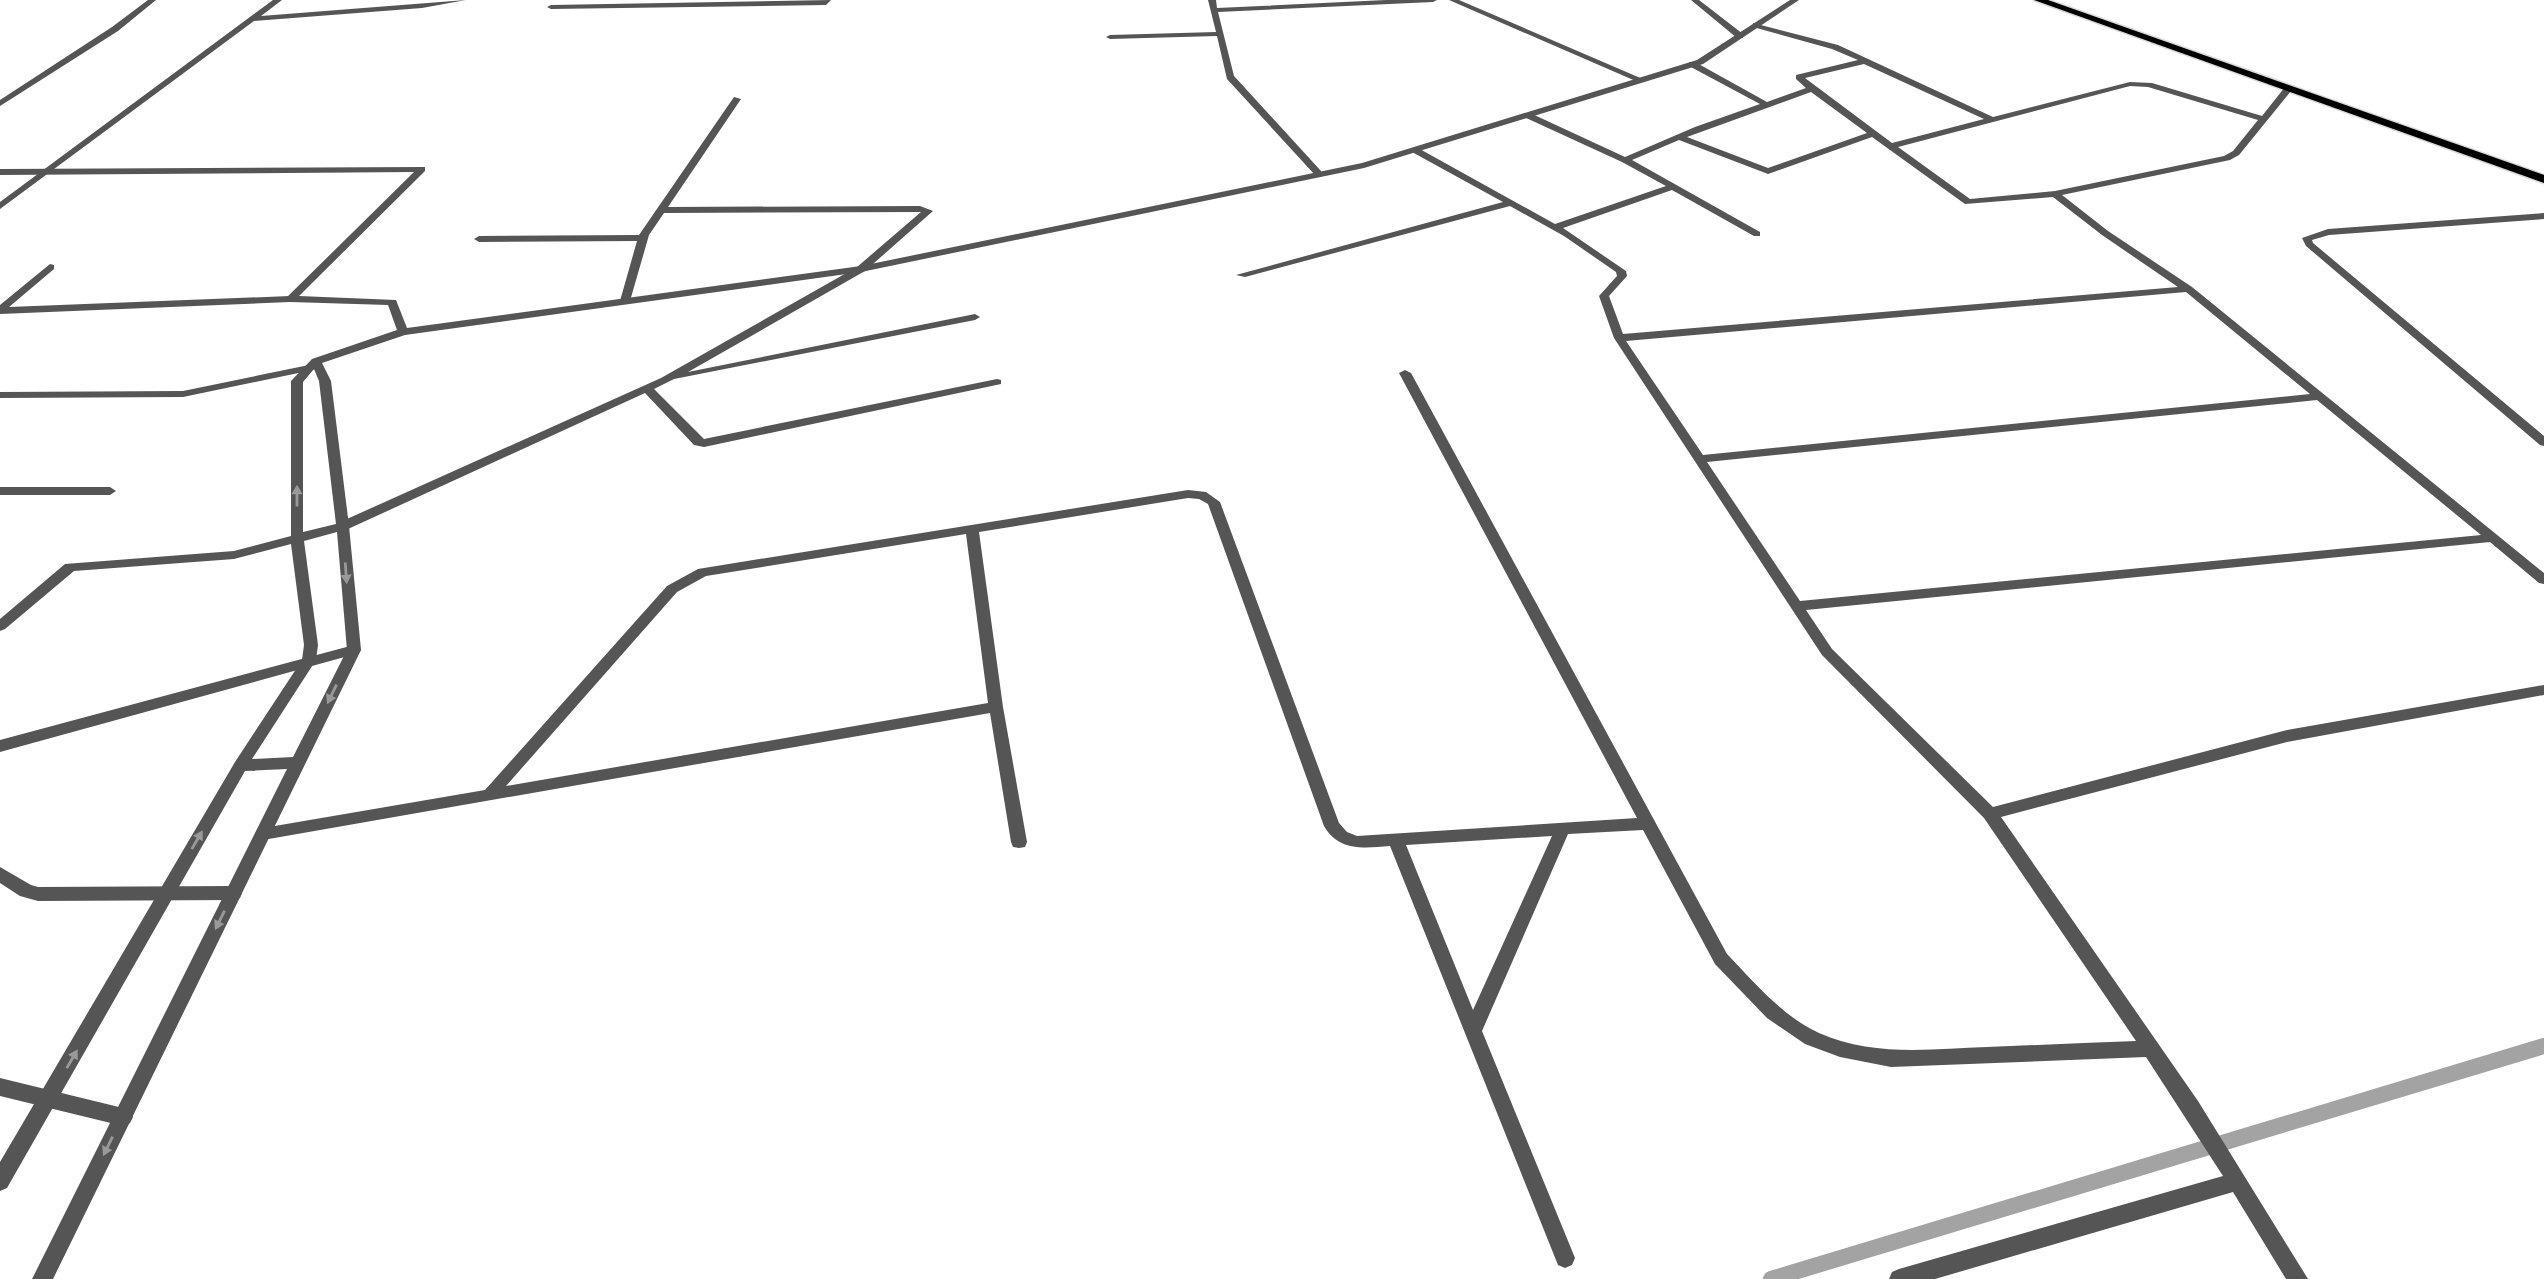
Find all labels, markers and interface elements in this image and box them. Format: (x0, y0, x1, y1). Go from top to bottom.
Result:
one-way arrow (291, 485, 303, 507)
one-way arrow (341, 562, 352, 584)
one-way arrow (326, 684, 337, 704)
one-way arrow (191, 830, 203, 849)
one-way arrow (215, 910, 226, 930)
one-way arrow (66, 1049, 78, 1068)
one-way arrow (103, 1136, 114, 1156)

